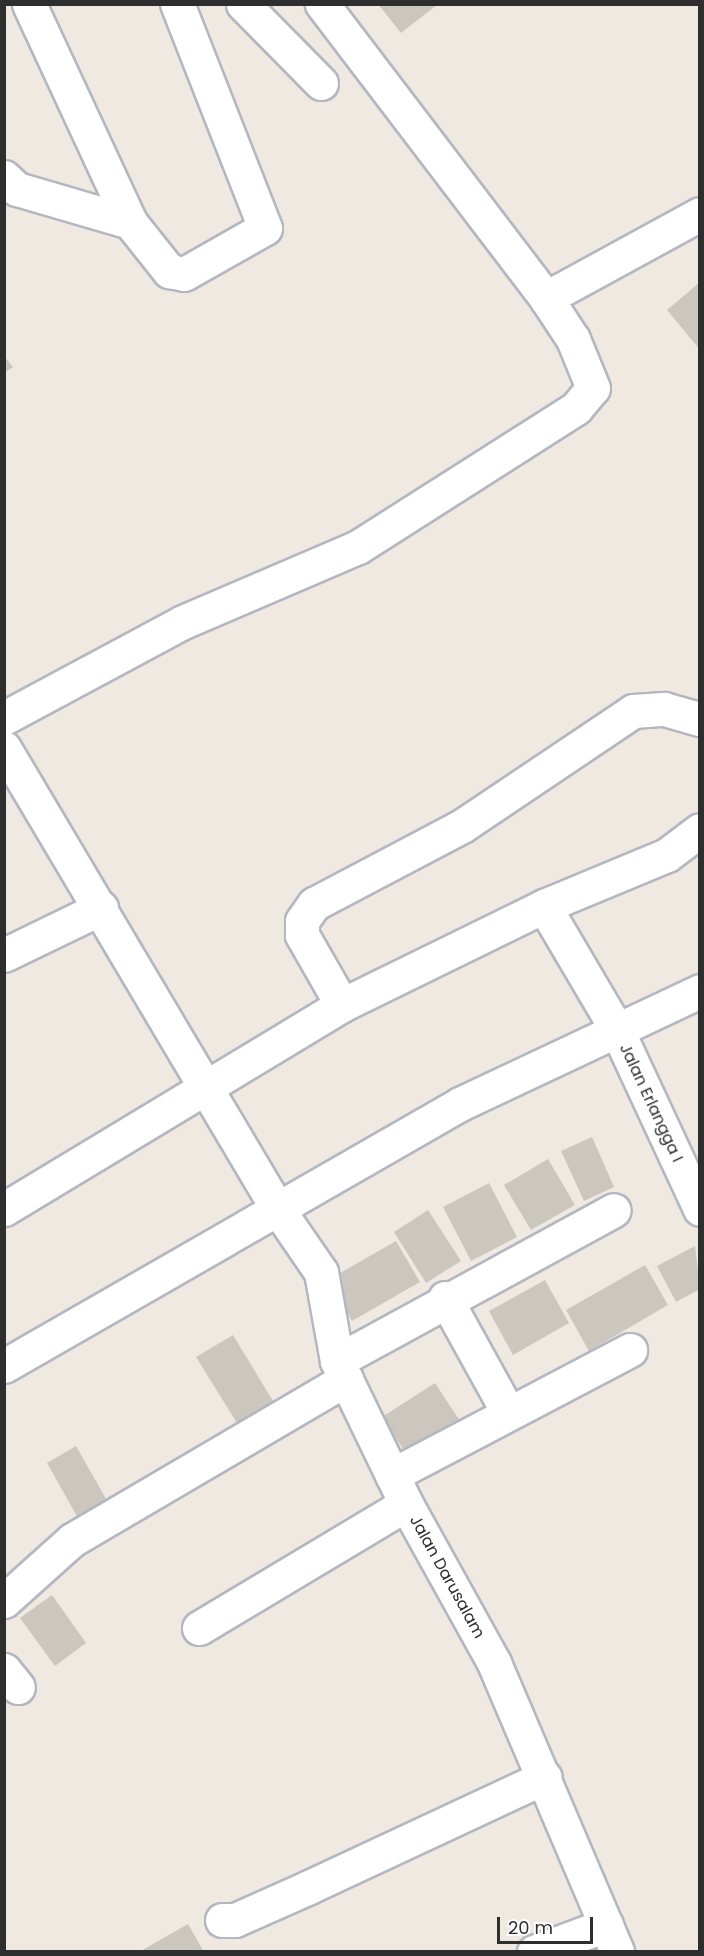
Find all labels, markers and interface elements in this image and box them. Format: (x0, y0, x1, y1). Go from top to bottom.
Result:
street label: Jalan Erlangga I (615, 1041, 687, 1165)
street label: Jalan Darusalam (405, 1512, 489, 1642)
scale bar (500, 1905, 596, 1943)
text: 20 m (508, 1915, 553, 1940)

